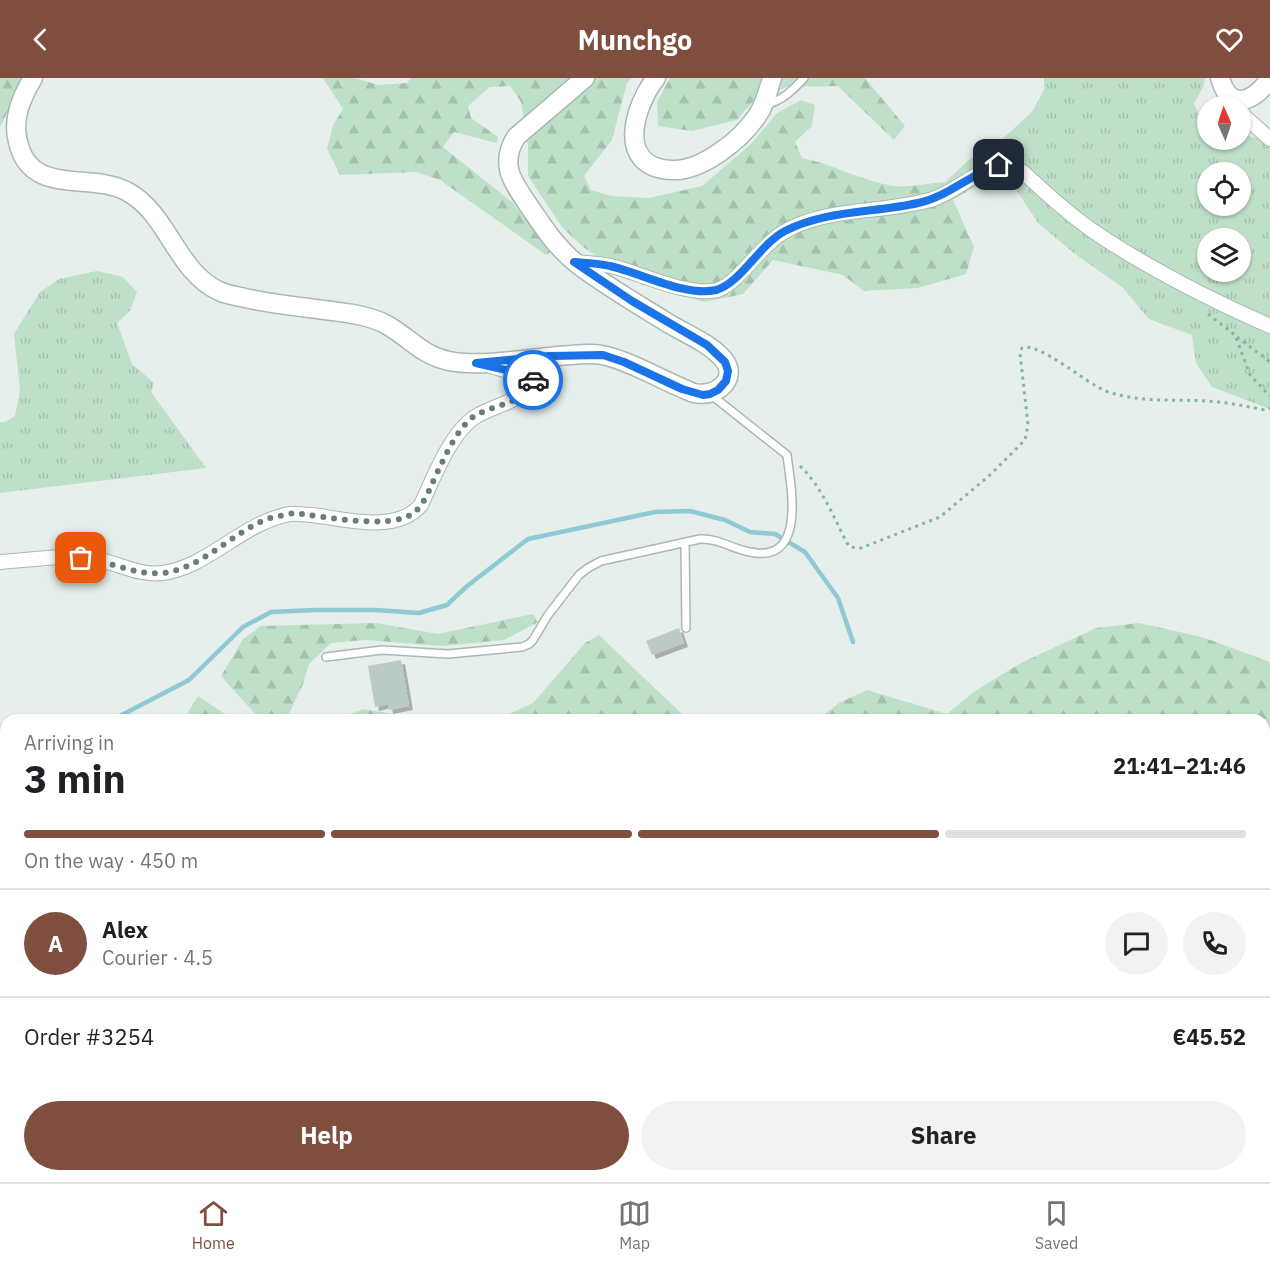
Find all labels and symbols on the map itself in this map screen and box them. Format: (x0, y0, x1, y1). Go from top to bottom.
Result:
north arrow (1197, 96, 1251, 150)
pin (973, 139, 1024, 190)
courier (503, 350, 563, 410)
pin (55, 532, 106, 583)

